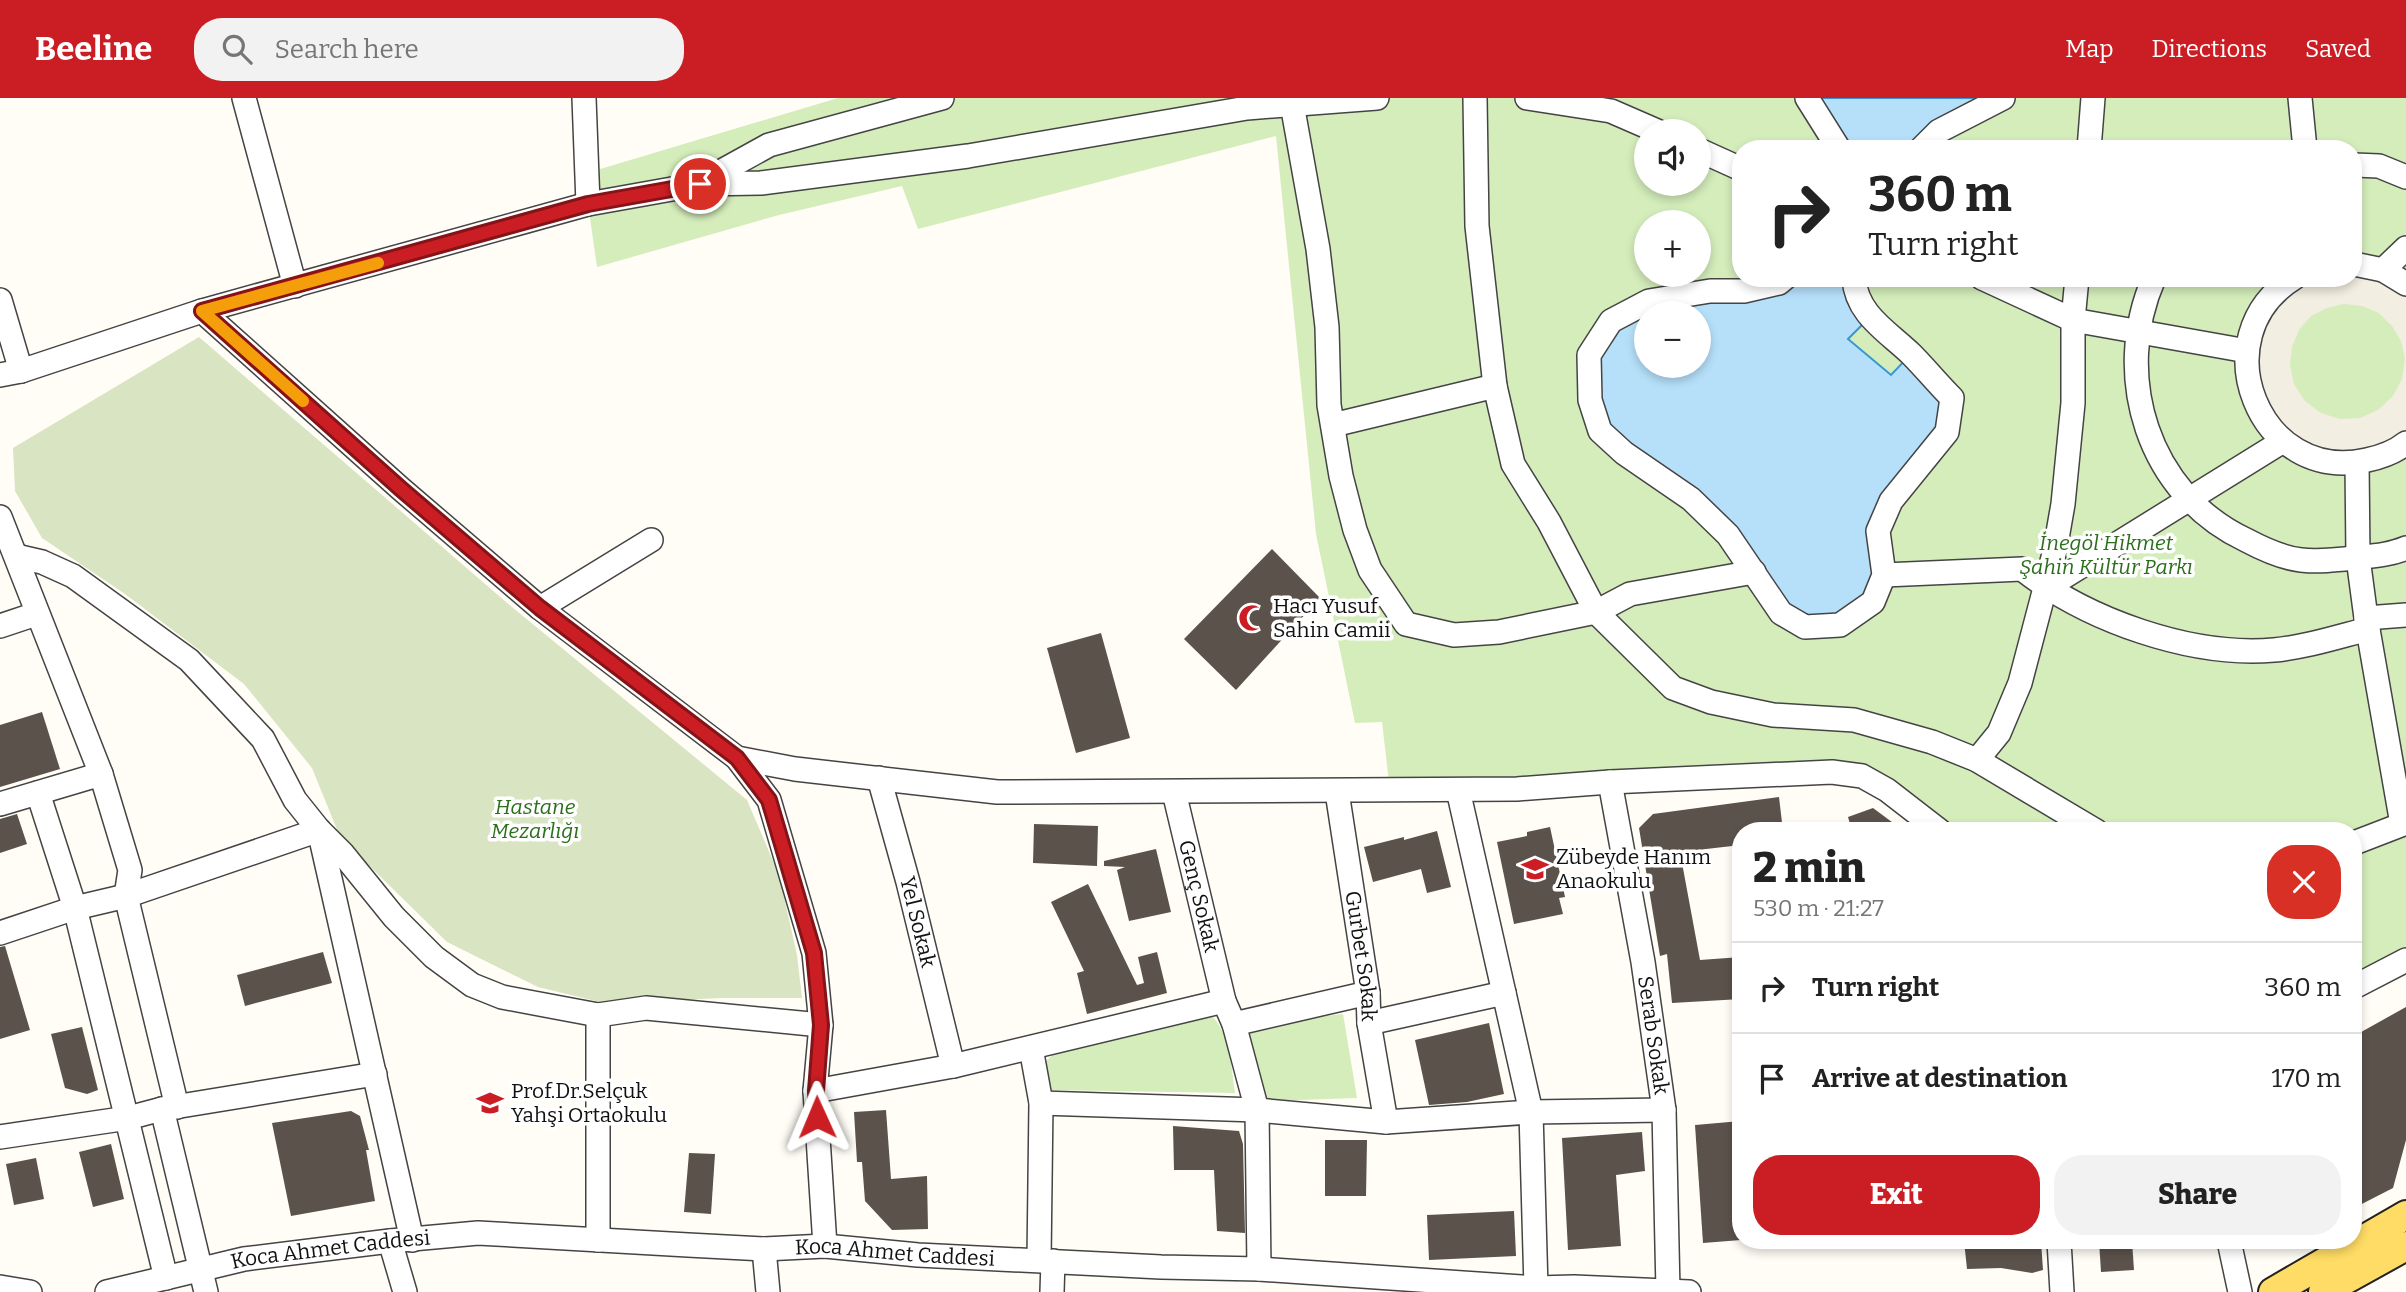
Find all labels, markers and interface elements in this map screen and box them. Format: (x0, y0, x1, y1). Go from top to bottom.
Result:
search box (194, 18, 684, 81)
text: Beeline (35, 29, 152, 69)
icon: search (218, 30, 256, 68)
text: Search here (274, 34, 419, 65)
text: Map (2065, 35, 2114, 63)
text: Directions (2152, 35, 2267, 63)
text: Saved (2305, 35, 2371, 63)
map controls (1634, 119, 1711, 378)
button: sound (1634, 119, 1711, 196)
pin (670, 154, 730, 214)
icon: arrive (681, 165, 719, 203)
text: 360 m (1868, 165, 2012, 224)
icon: right (1753, 168, 1844, 259)
button: + (1634, 210, 1711, 287)
text: Turn right (1868, 225, 2019, 263)
button: − (1634, 301, 1711, 378)
park label: İnegöl Hikmet Şahin Kültür Parkı (2019, 530, 2193, 580)
place label: Hacı Yusuf Sahin Camii (1273, 593, 1391, 643)
mosque icon: Hacı Yusuf Sahin Camii (1237, 603, 1267, 633)
park label: Hastane Mezarlığı (491, 794, 579, 844)
street label: Genç Sokak (1173, 837, 1225, 955)
text: 2 min (1753, 843, 1865, 893)
place label: Zübeyde Hanım Anaokulu (1556, 844, 1711, 894)
button: close (2267, 845, 2341, 919)
school or university icon: Zübeyde Hanım Anaokulu (1520, 854, 1550, 884)
street label: Yel Sokak (894, 874, 941, 970)
street label: Gurbet Sokak (1339, 889, 1382, 1022)
text: 530 m · 21:27 (1753, 894, 1884, 922)
icon: right (1753, 969, 1791, 1007)
text: Turn right (1812, 972, 1939, 1003)
text: 360 m (2264, 972, 2341, 1003)
street label: Serab Sokak (1632, 974, 1675, 1096)
icon: arrive (1753, 1060, 1791, 1098)
text: Arrive at destination (1812, 1063, 2067, 1094)
text: 170 m (2271, 1063, 2341, 1094)
place label: Prof.Dr.Selçuk Yahşi Ortaokulu (511, 1078, 667, 1128)
position arrow (780, 1080, 854, 1154)
school or university icon: Prof.Dr.Selçuk Yahşi Ortaokulu (475, 1088, 505, 1118)
button: Exit (1753, 1155, 2040, 1235)
button: Share (2054, 1155, 2341, 1235)
street label: Koca Ahmet Caddesi (228, 1224, 431, 1275)
street label: Koca Ahmet Caddesi (794, 1233, 995, 1272)

